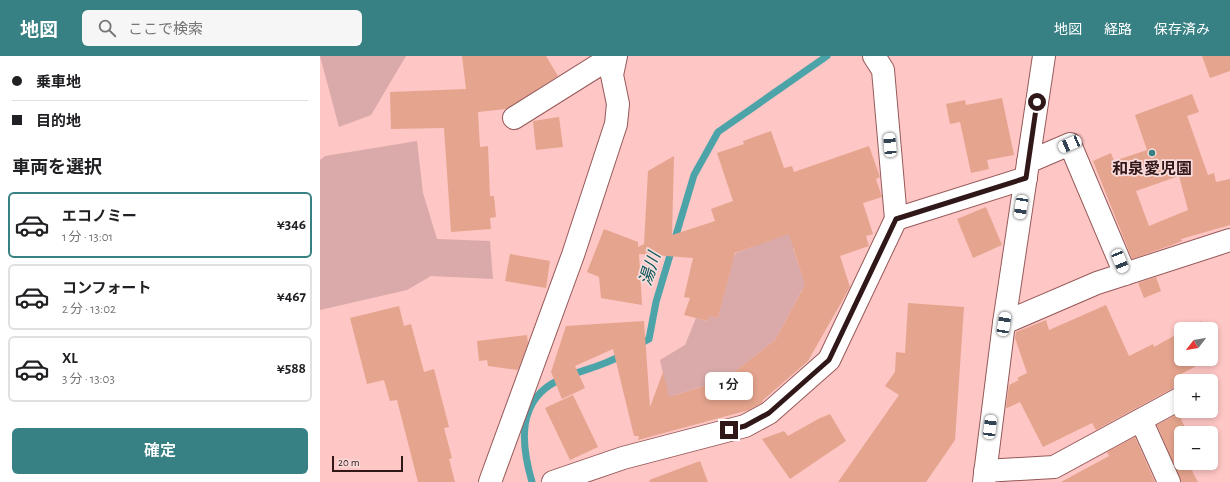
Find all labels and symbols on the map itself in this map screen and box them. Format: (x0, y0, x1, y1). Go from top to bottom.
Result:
route start (1028, 93, 1046, 111)
car (883, 133, 897, 157)
car (1057, 134, 1083, 154)
marker: 和泉愛児園 (1147, 148, 1157, 158)
place label: 和泉愛児園 (1112, 160, 1192, 177)
car (1013, 194, 1029, 220)
water label: 湯川 (636, 248, 664, 288)
car (1110, 248, 1130, 274)
car (996, 311, 1012, 337)
north arrow (1174, 322, 1218, 366)
callout: 1 分 (705, 372, 753, 400)
car (983, 414, 997, 440)
route end (720, 421, 738, 439)
scale bar (332, 454, 403, 473)

